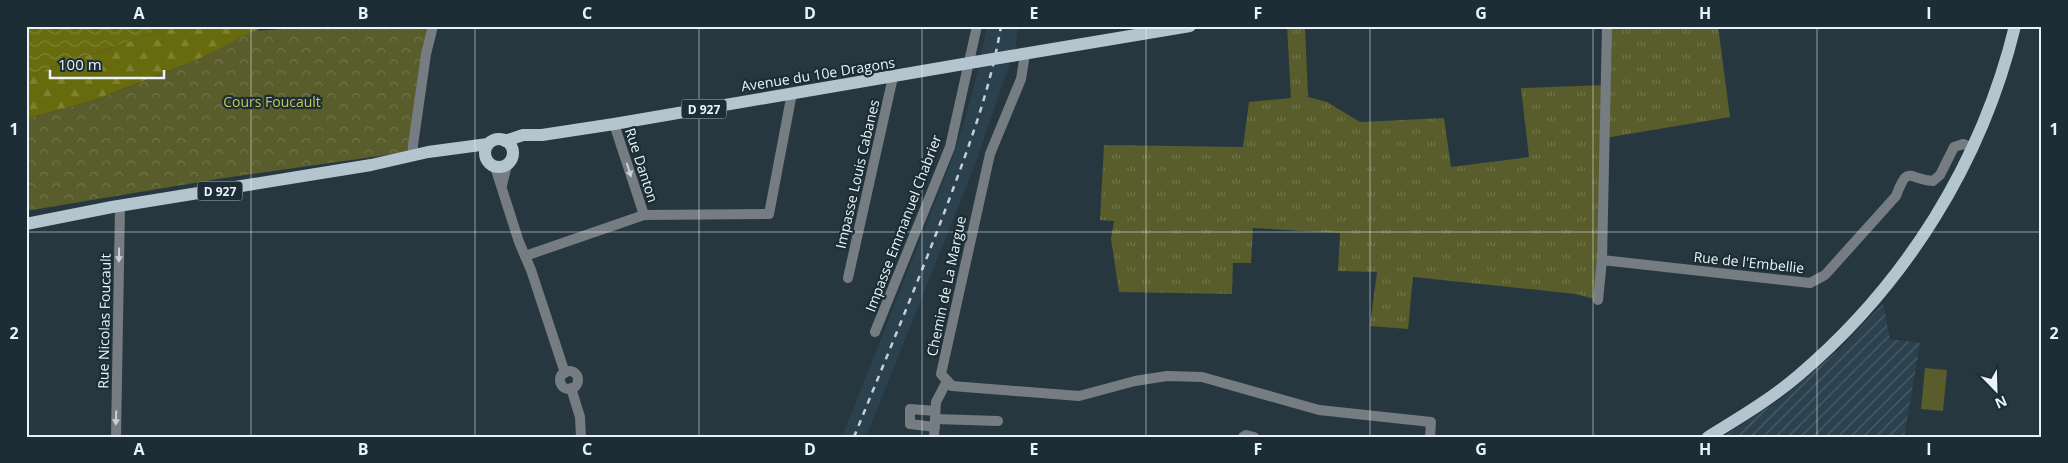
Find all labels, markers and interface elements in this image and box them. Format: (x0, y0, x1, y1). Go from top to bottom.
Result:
text: A (133, 2, 145, 24)
text: B (358, 2, 368, 24)
text: C (582, 2, 592, 24)
text: D (804, 2, 816, 24)
text: E (1030, 2, 1039, 24)
text: F (1254, 2, 1262, 24)
text: G (1475, 2, 1487, 24)
text: H (1699, 2, 1711, 24)
text: I (1926, 2, 1932, 24)
scale bar (50, 48, 164, 80)
street label: Avenue du 10e Dragons (740, 52, 897, 96)
text: 100 m (58, 54, 102, 74)
park label: Cours Foucault (223, 92, 321, 111)
street label: Impasse Louis Cabanes (831, 97, 883, 250)
road number: D 927 (682, 100, 726, 118)
text: 1 (9, 118, 19, 140)
text: 1 (2049, 118, 2059, 140)
street label: Rue Danton (621, 125, 663, 205)
street label: Impasse Emmanuel Chabrier (860, 131, 946, 314)
one-way arrow (626, 162, 633, 177)
road number: D 927 (198, 182, 242, 200)
street label: Chemin de La Margue (922, 214, 970, 358)
one-way arrow (115, 247, 123, 263)
street label: Rue de l'Embellie (1693, 247, 1805, 277)
street label: Rue Nicolas Foucault (93, 253, 115, 389)
text: 2 (9, 322, 19, 344)
text: 2 (2049, 322, 2059, 344)
north arrow (1970, 366, 2020, 416)
text: N (1992, 391, 2010, 413)
one-way arrow (112, 410, 120, 426)
text: A (133, 438, 145, 460)
text: B (358, 438, 368, 460)
text: C (582, 438, 592, 460)
text: D (804, 438, 816, 460)
text: E (1030, 438, 1039, 460)
text: F (1254, 438, 1262, 460)
text: G (1475, 438, 1487, 460)
text: H (1699, 438, 1711, 460)
text: I (1926, 438, 1932, 460)

